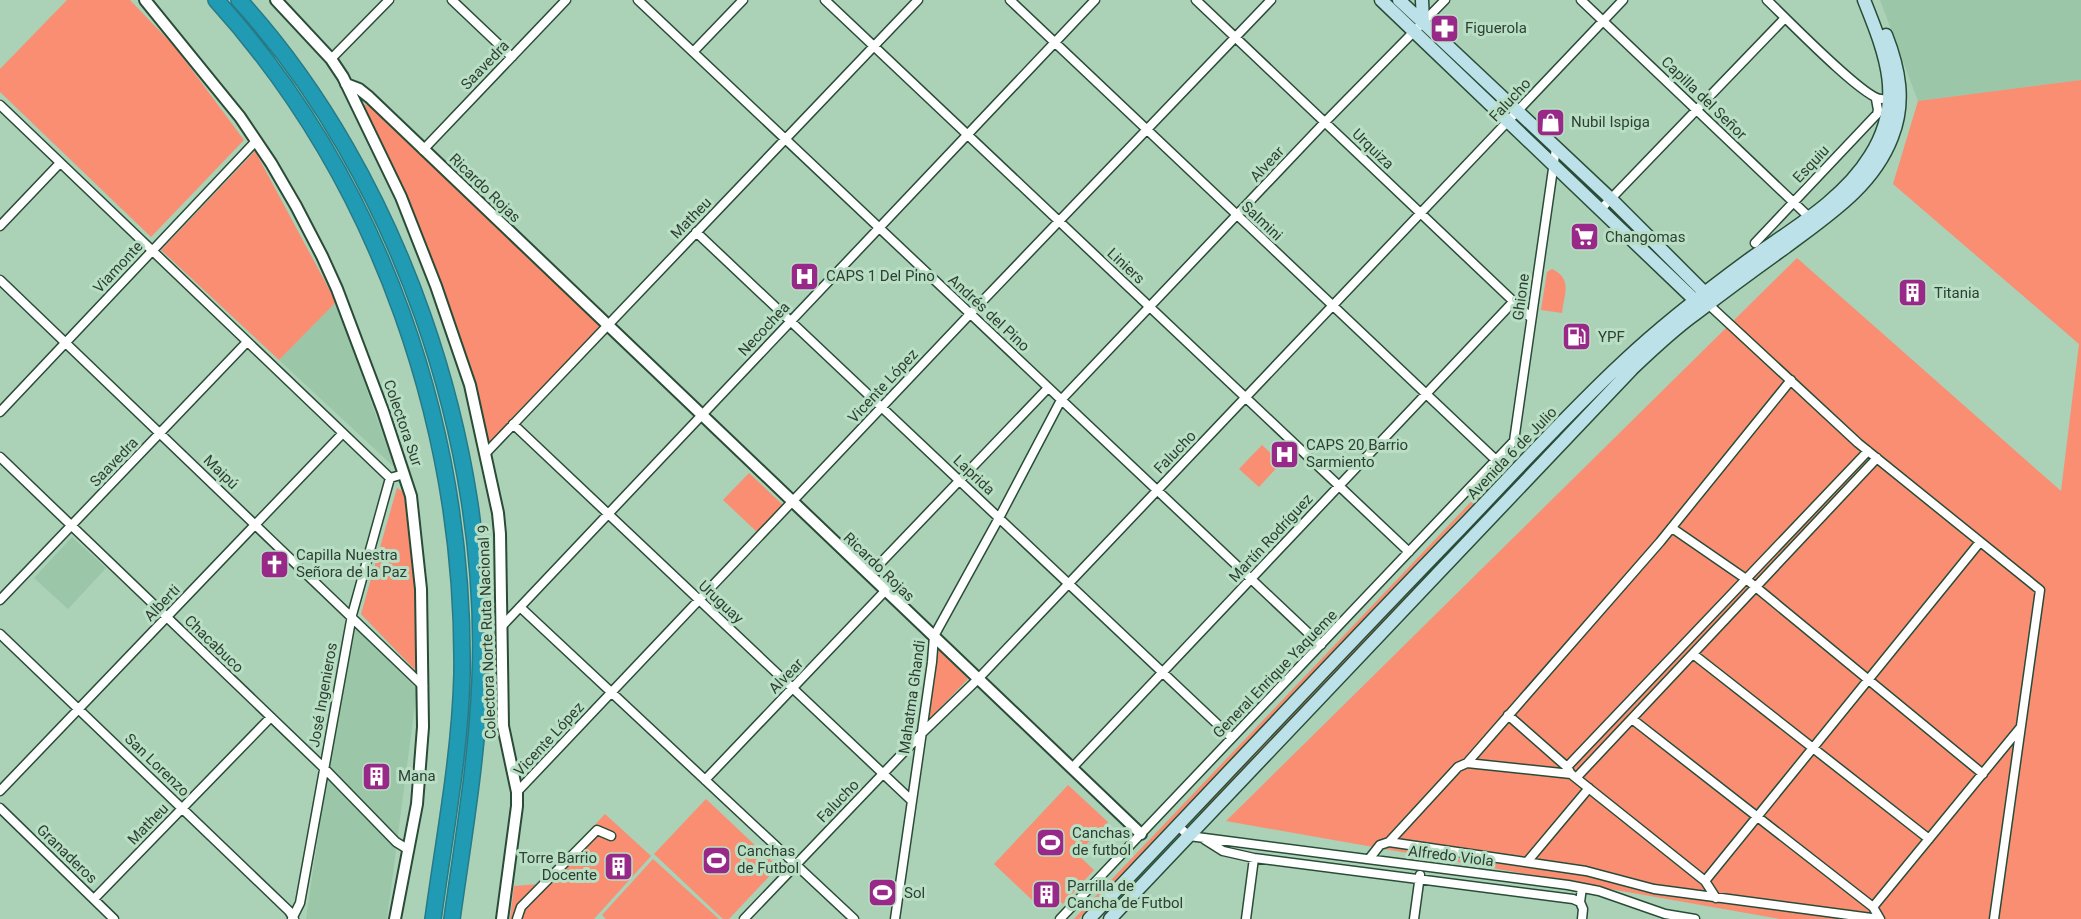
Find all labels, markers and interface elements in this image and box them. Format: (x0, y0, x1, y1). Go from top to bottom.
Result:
pharmacy icon: Figuerola (1428, 12, 1460, 44)
place label: Figuerola (1465, 19, 1527, 37)
street label: Saavedra (457, 37, 513, 93)
street label: Capilla del Señor (1658, 53, 1750, 143)
street label: Falucho (1485, 75, 1535, 125)
shop icon: Nubil Ispiga (1534, 106, 1566, 138)
place label: Nubil Ispiga (1571, 113, 1650, 131)
street label: Urquiza (1349, 125, 1397, 173)
street label: Esquiu (1789, 141, 1833, 187)
street label: Alvear (1246, 143, 1288, 185)
street label: Ricardo Rojas (446, 150, 524, 226)
street label: Matheu (667, 194, 715, 242)
street label: Salmini (1238, 198, 1286, 244)
supermarket icon: Changomas (1568, 221, 1600, 253)
place label: Changomas (1605, 228, 1686, 246)
street label: Viamonte (90, 237, 147, 297)
street label: Liniers (1104, 244, 1148, 288)
hospital icon: CAPS 1 Del Pino (789, 260, 821, 292)
place label: CAPS 1 Del Pino (826, 267, 935, 285)
street label: Andrés del Pino (945, 271, 1033, 355)
street label: Ghione (1509, 272, 1533, 321)
building icon: Titania (1897, 277, 1929, 309)
place label: Titania (1934, 284, 1980, 302)
street label: Necochea (734, 298, 794, 360)
fuel station icon: YPF (1561, 321, 1593, 353)
place label: YPF (1598, 328, 1625, 346)
street label: Vicente López (844, 345, 922, 427)
street label: Colectora Sur (380, 378, 426, 468)
street label: Avenida 6 de Julio (1463, 403, 1561, 503)
street label: Falucho (1150, 427, 1200, 477)
street label: Saavedra (86, 434, 142, 490)
place label: CAPS 20 Barrio Sarmiento (1306, 436, 1408, 471)
hospital icon: CAPS 20 Barrio Sarmiento (1269, 438, 1301, 470)
street label: Maipú (200, 451, 242, 493)
street label: Laprida (950, 451, 998, 499)
street label: Martín Rodríguez (1225, 490, 1317, 586)
street label: Colectora Norte Ruta Nacional 9 (474, 525, 500, 739)
street label: Ricardo Rojas (840, 529, 918, 605)
place label: Capilla Nuestra Señora de la Paz (296, 546, 407, 581)
church icon: Capilla Nuestra Señora de la Paz (259, 548, 291, 580)
street label: Uruguay (695, 577, 747, 627)
street label: Alberti (140, 581, 184, 625)
street label: General Enrique Yaqueme (1209, 606, 1341, 742)
street label: Chacabuco (181, 611, 247, 677)
street label: Mahatma Ghandi (895, 639, 929, 755)
street label: José Ingenieros (305, 641, 341, 749)
street label: Alvear (765, 655, 807, 697)
street label: Vicente López (510, 698, 588, 780)
street label: San Lorenzo (121, 730, 193, 800)
building icon: Mana (361, 760, 393, 792)
place label: Mana (398, 767, 436, 785)
street label: Falucho (813, 776, 863, 826)
street label: Matheu (124, 800, 172, 848)
street label: Granaderos (33, 821, 101, 887)
place label: Canchas de futbol (1072, 824, 1131, 859)
sports icon: Canchas de futbol (1035, 826, 1067, 858)
place label: Canchas de Futbol (737, 842, 799, 877)
street label: Alfredo Viola (1407, 842, 1495, 870)
sports icon: Canchas de Futbol (700, 844, 732, 876)
place label: Torre Barrio Docente (519, 849, 597, 884)
building icon: Torre Barrio Docente (602, 851, 634, 883)
sports icon: Sol (867, 877, 899, 909)
place label: Parrilla de Cancha de Futbol (1067, 877, 1183, 912)
building icon: Parrilla de Cancha de Futbol (1030, 879, 1062, 911)
place label: Sol (904, 884, 925, 902)

